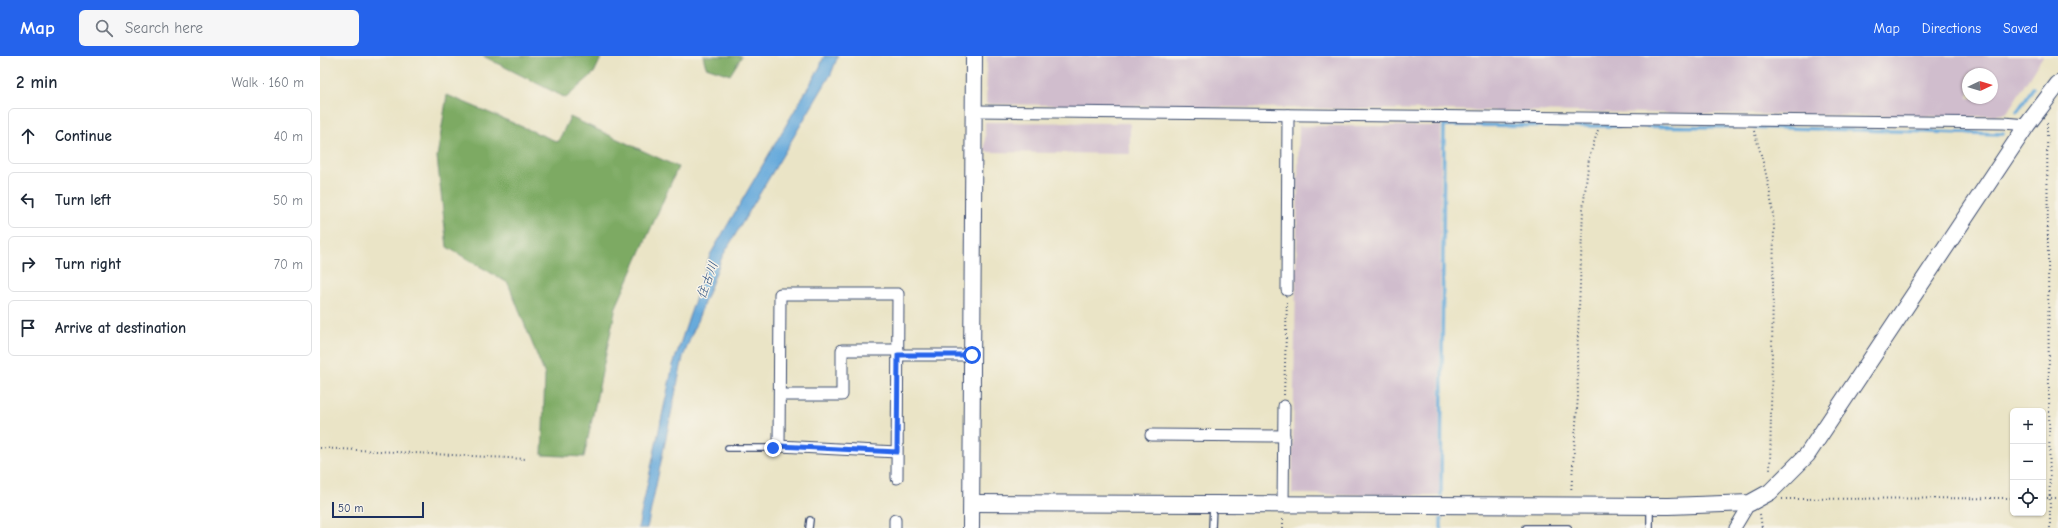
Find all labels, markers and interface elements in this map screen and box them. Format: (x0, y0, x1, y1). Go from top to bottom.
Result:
search box (79, 10, 359, 46)
text: Map (20, 17, 55, 39)
icon: search (93, 17, 115, 39)
text: Search here (125, 19, 203, 37)
text: Map (1873, 20, 1900, 37)
text: Directions (1922, 20, 1981, 37)
text: Saved (2003, 20, 2038, 37)
north arrow (1962, 68, 1998, 104)
text: 2 min (16, 73, 57, 92)
text: Walk · 160 m (232, 75, 304, 90)
icon: ahead (17, 125, 39, 147)
text: Continue (55, 127, 112, 145)
text: 40 m (274, 129, 303, 144)
icon: left (17, 189, 39, 211)
text: Turn left (55, 191, 111, 209)
text: 50 m (273, 193, 303, 208)
icon: right (17, 253, 39, 275)
text: Turn right (55, 255, 121, 273)
text: 70 m (274, 257, 303, 272)
water label: 住古川 (693, 259, 721, 301)
icon: arrive (17, 317, 39, 339)
text: Arrive at destination (55, 319, 186, 337)
route start (963, 346, 981, 364)
map controls (2010, 408, 2046, 516)
button: + (2010, 408, 2046, 444)
route end (764, 439, 782, 457)
button: − (2010, 444, 2046, 480)
button: locate (2010, 480, 2046, 516)
scale bar (332, 500, 424, 519)
text: 50 m (338, 502, 363, 515)

